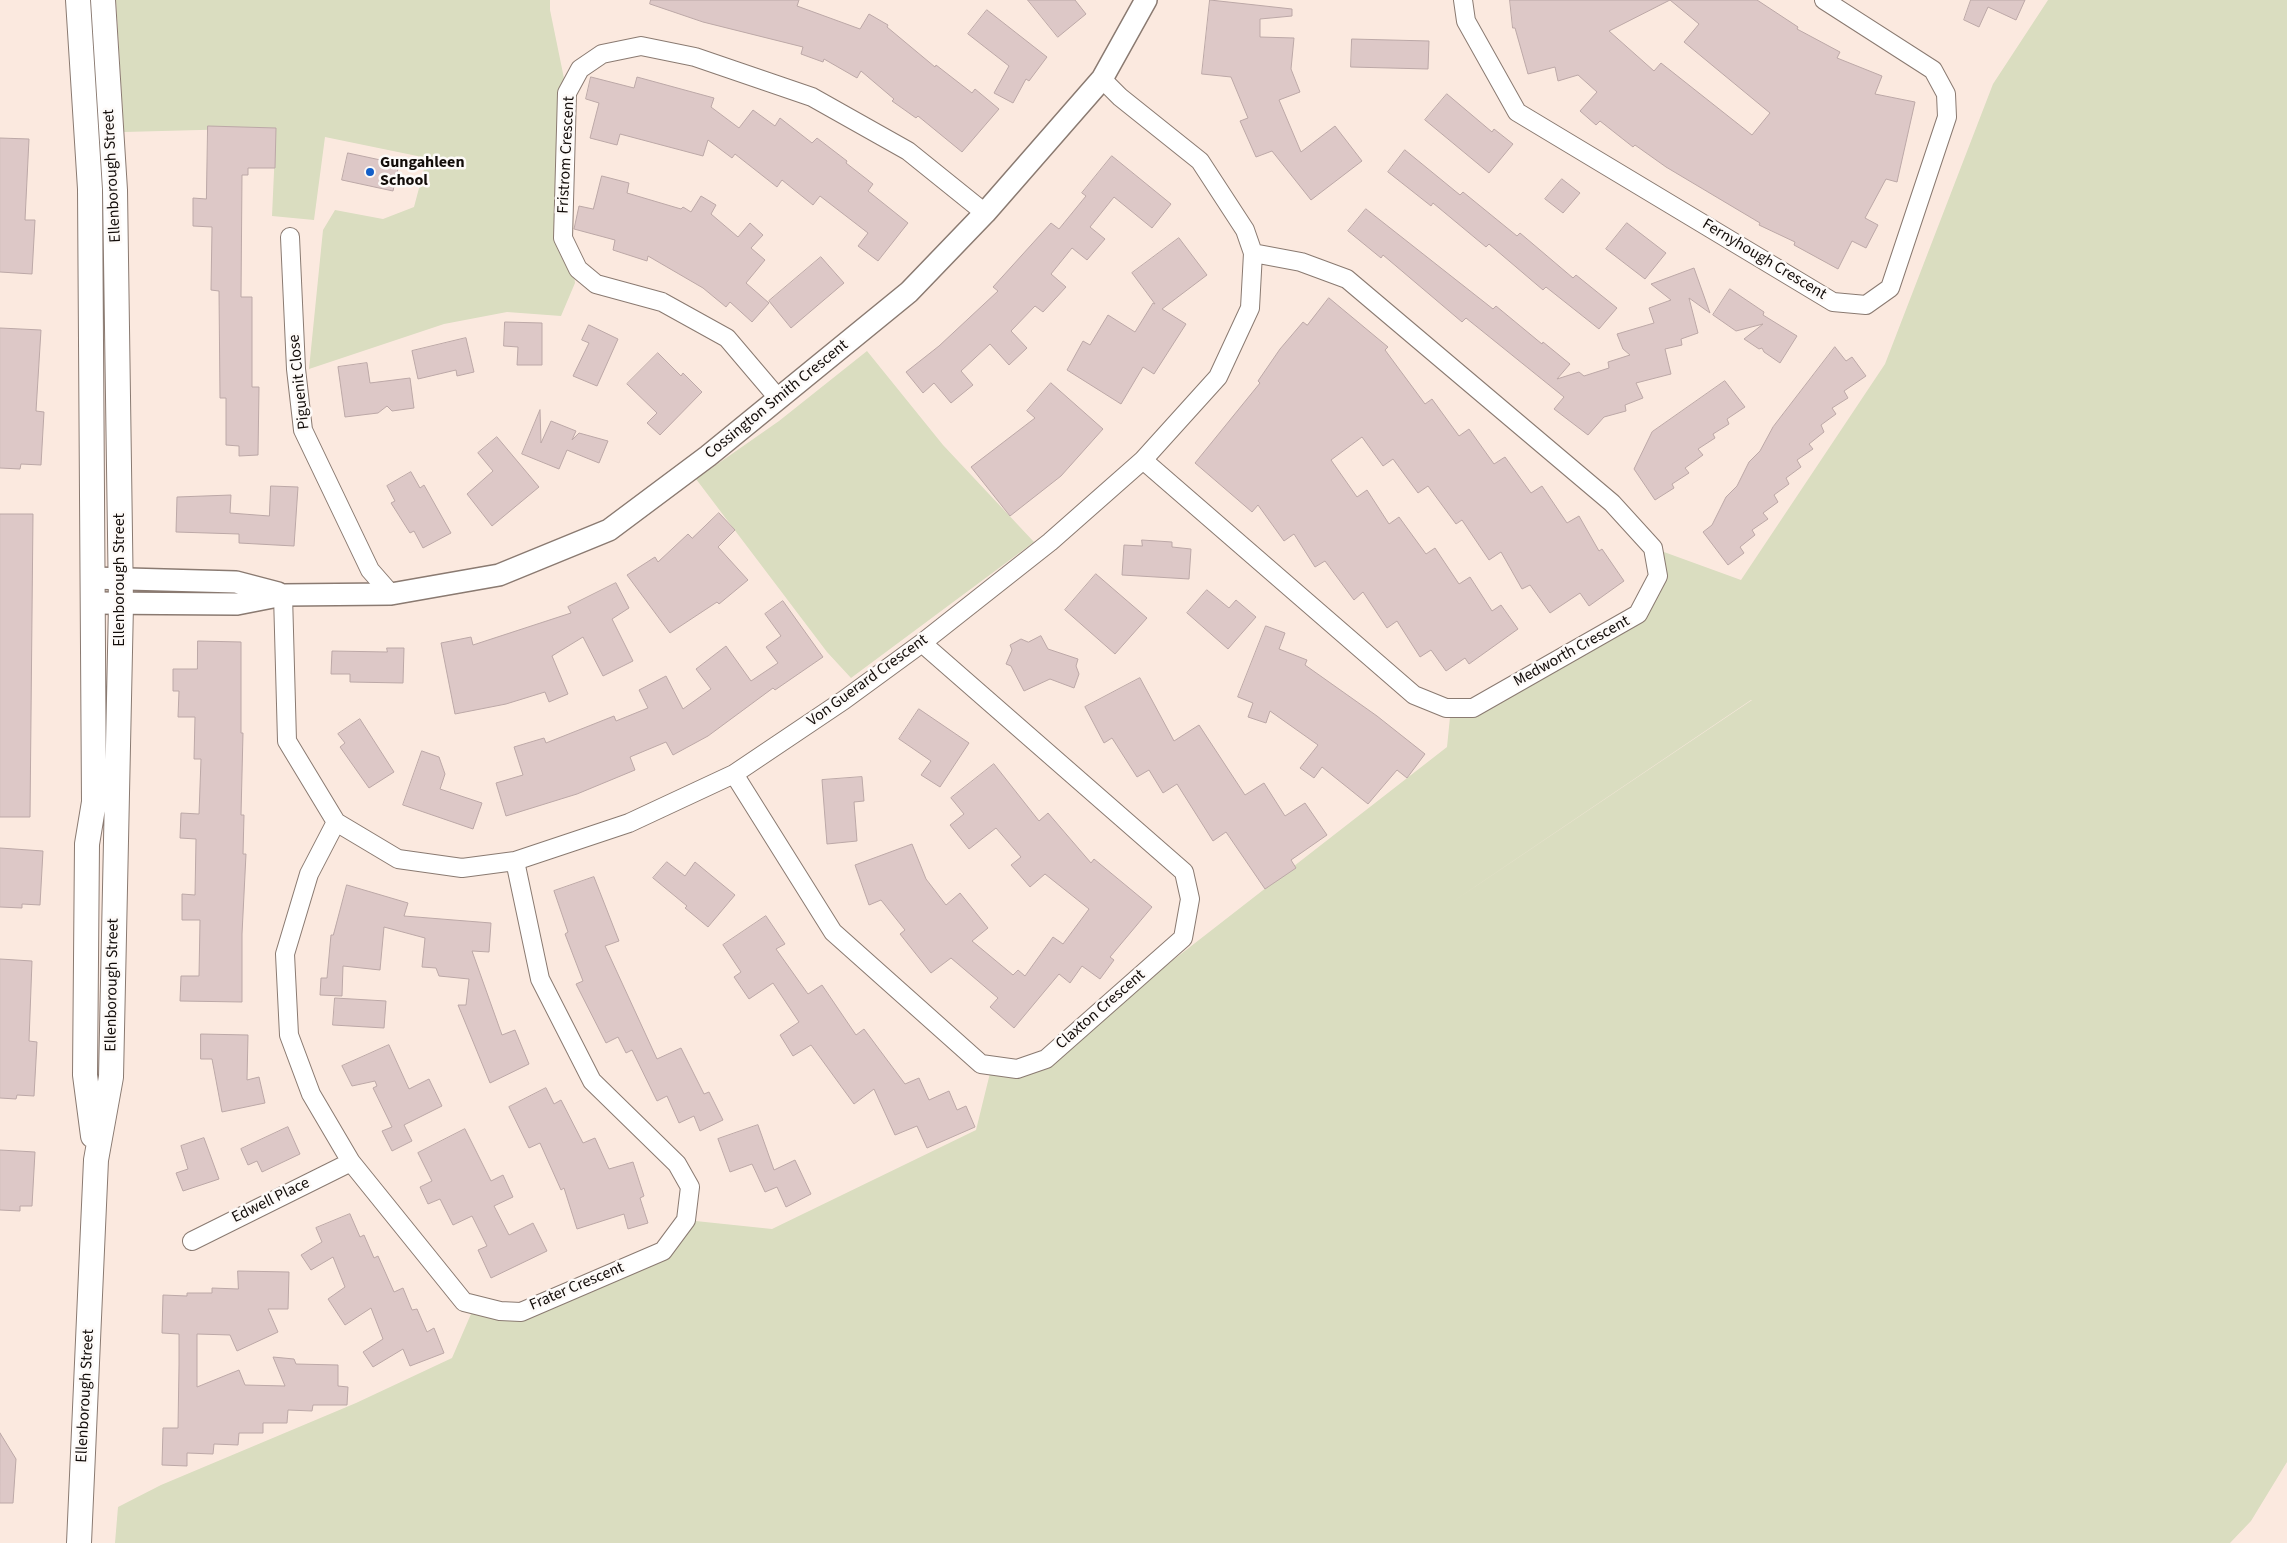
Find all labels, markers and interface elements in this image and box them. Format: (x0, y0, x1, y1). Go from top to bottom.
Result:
street label: Fristrom Crescent (554, 96, 580, 214)
street label: Ellenborough Street (100, 109, 126, 243)
place label: Gungahleen School (380, 153, 465, 191)
marker: Gungahleen School (364, 166, 376, 178)
street label: Fernyhough Crescent (1698, 215, 1830, 305)
street label: Piguenit Close (285, 334, 315, 430)
street label: Cossington Smith Crescent (701, 336, 853, 464)
street label: Ellenborough Street (110, 513, 130, 647)
street label: Medworth Crescent (1511, 612, 1633, 692)
street label: Von Guerard Crescent (804, 631, 932, 731)
street label: Ellenborough Street (102, 918, 124, 1052)
street label: Claxton Crescent (1052, 966, 1150, 1054)
street label: Edwell Place (229, 1174, 313, 1228)
street label: Frater Crescent (527, 1258, 627, 1316)
street label: Ellenborough Street (73, 1329, 99, 1463)

